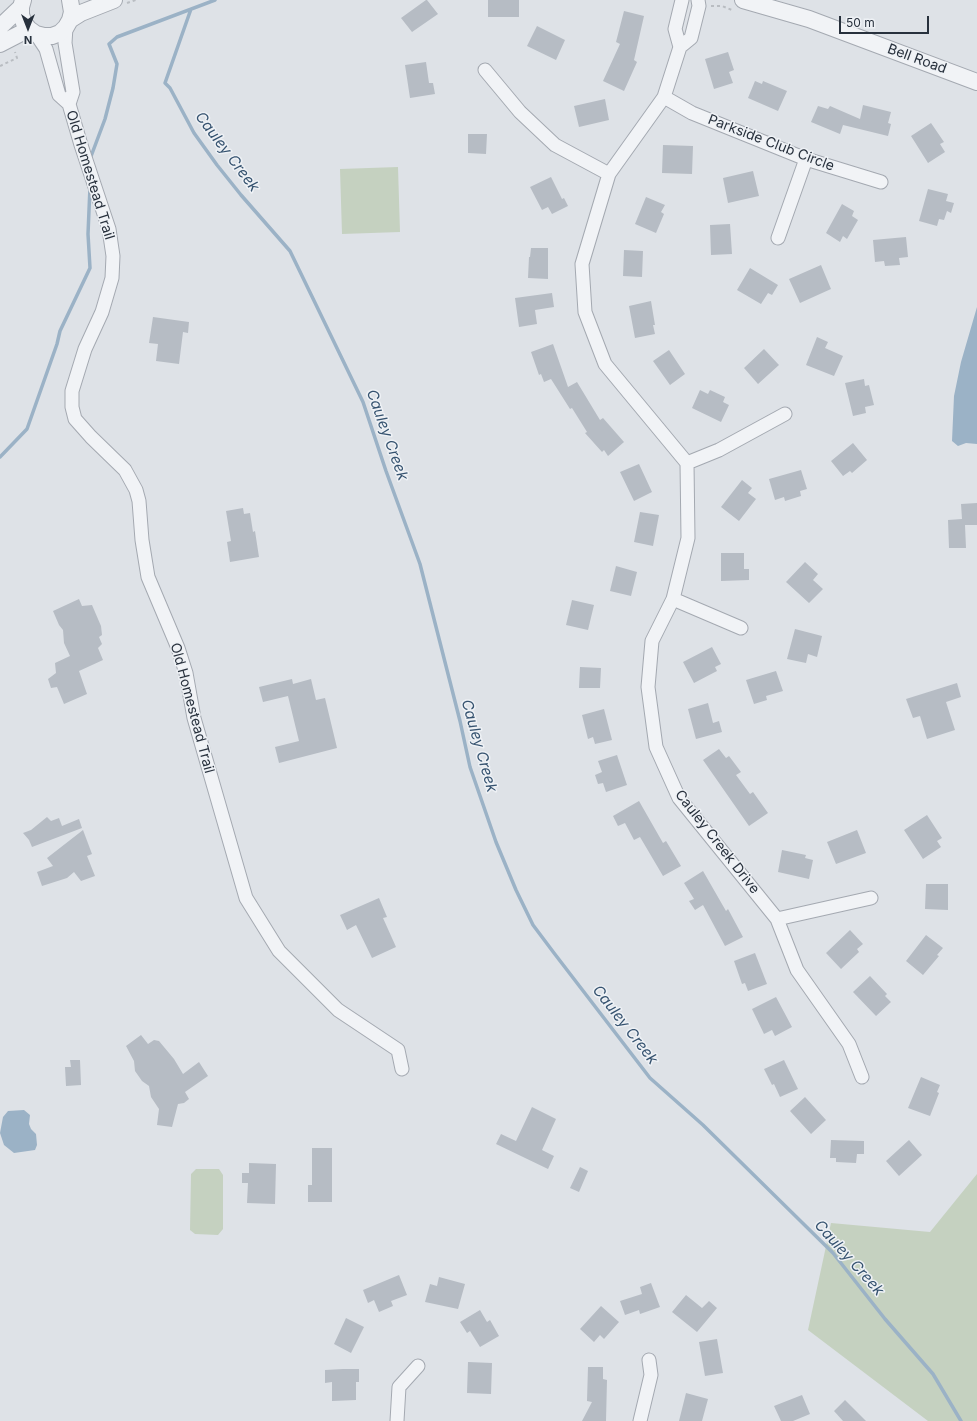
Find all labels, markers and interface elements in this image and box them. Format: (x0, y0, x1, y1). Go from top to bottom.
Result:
north arrow (8, 8, 48, 48)
scale bar (841, 8, 931, 34)
text: 50 m (846, 15, 875, 30)
text: N (24, 33, 32, 47)
street label: Bell Road (885, 41, 949, 77)
street label: Old Homestead Trail (62, 108, 118, 242)
water label: Cauley Creek (191, 108, 263, 196)
street label: Parkside Club Circle (705, 111, 837, 175)
water label: Cauley Creek (362, 387, 412, 483)
street label: Old Homestead Trail (166, 641, 218, 775)
water label: Cauley Creek (457, 698, 501, 794)
street label: Cauley Creek Drive (671, 787, 763, 897)
water label: Cauley Creek (589, 982, 661, 1068)
water label: Cauley Creek (810, 1216, 888, 1300)

